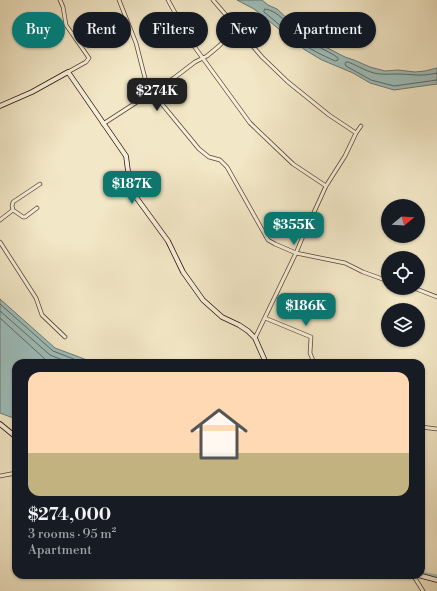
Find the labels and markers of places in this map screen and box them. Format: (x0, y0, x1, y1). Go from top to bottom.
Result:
pin: $274K (129, 78, 185, 112)
pin: $187K (104, 171, 160, 205)
pin: $355K (266, 212, 322, 246)
pin: $186K (278, 293, 334, 327)

